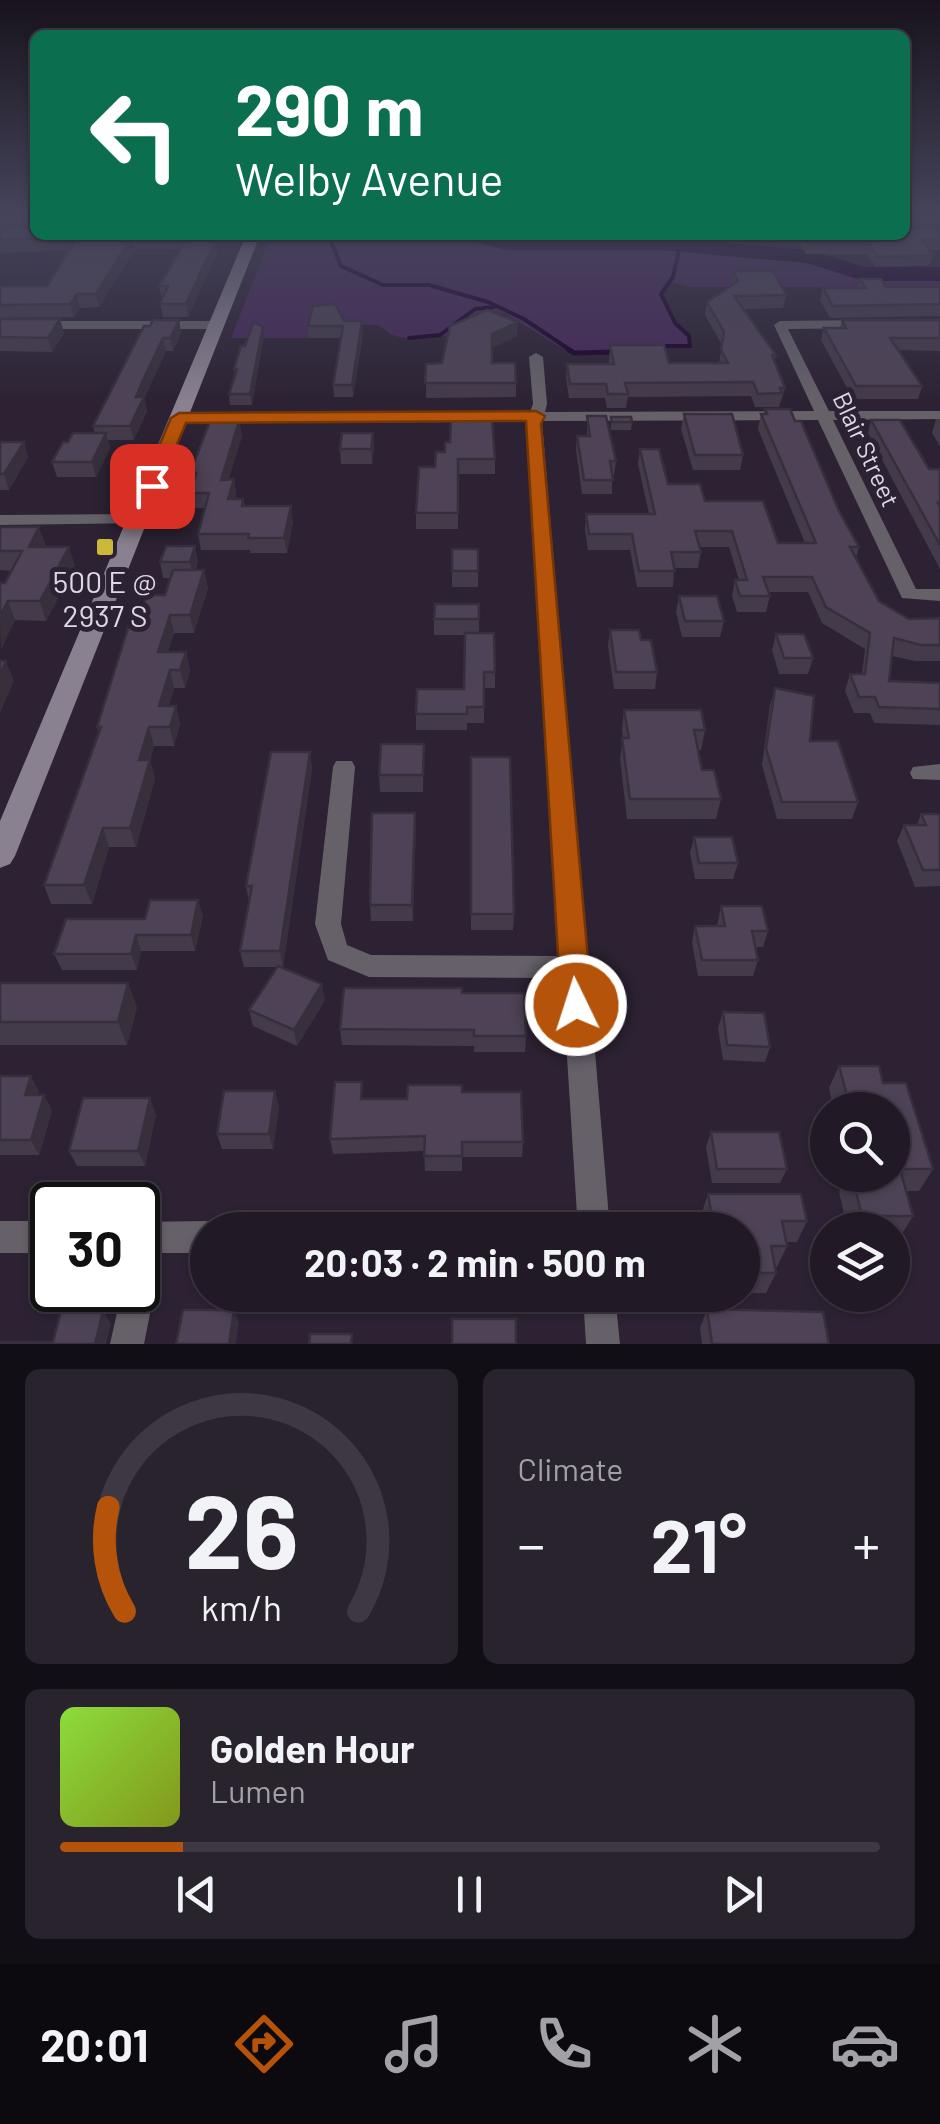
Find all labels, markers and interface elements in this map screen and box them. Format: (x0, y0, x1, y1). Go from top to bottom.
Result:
text: 290 m (235, 66, 424, 150)
icon: left (70, 70, 200, 200)
text: Welby Avenue (235, 151, 504, 205)
street label: Blair Street (827, 387, 907, 511)
pin (110, 444, 195, 529)
icon: arrive (125, 459, 180, 514)
marker: 500 E @ 2937 S (94, 536, 116, 558)
place label: 500 E @ 2937 S (53, 563, 157, 633)
position arrow (524, 953, 628, 1057)
map controls (810, 1092, 910, 1312)
button: search (810, 1092, 910, 1192)
speed limit sign: 30 (30, 1182, 160, 1312)
button: layers (810, 1212, 910, 1312)
text: 20:03 · 2 min · 500 m (304, 1239, 646, 1285)
text: Climate (518, 1449, 623, 1487)
text: 26 (184, 1465, 298, 1590)
text: 21° (651, 1498, 747, 1588)
text: − (518, 1510, 545, 1576)
text: + (852, 1510, 880, 1576)
text: km/h (201, 1585, 282, 1628)
text: Golden Hour (210, 1725, 415, 1771)
text: Lumen (210, 1771, 306, 1809)
icon: previous (169, 1867, 224, 1922)
icon: pause (442, 1867, 497, 1922)
icon: next (716, 1867, 771, 1922)
icon: directions (229, 2009, 299, 2079)
icon: music (379, 2009, 449, 2079)
icon: phone (529, 2009, 599, 2079)
icon: climate (680, 2009, 750, 2079)
icon: car (830, 2009, 900, 2079)
text: 20:01 (40, 2017, 148, 2071)

